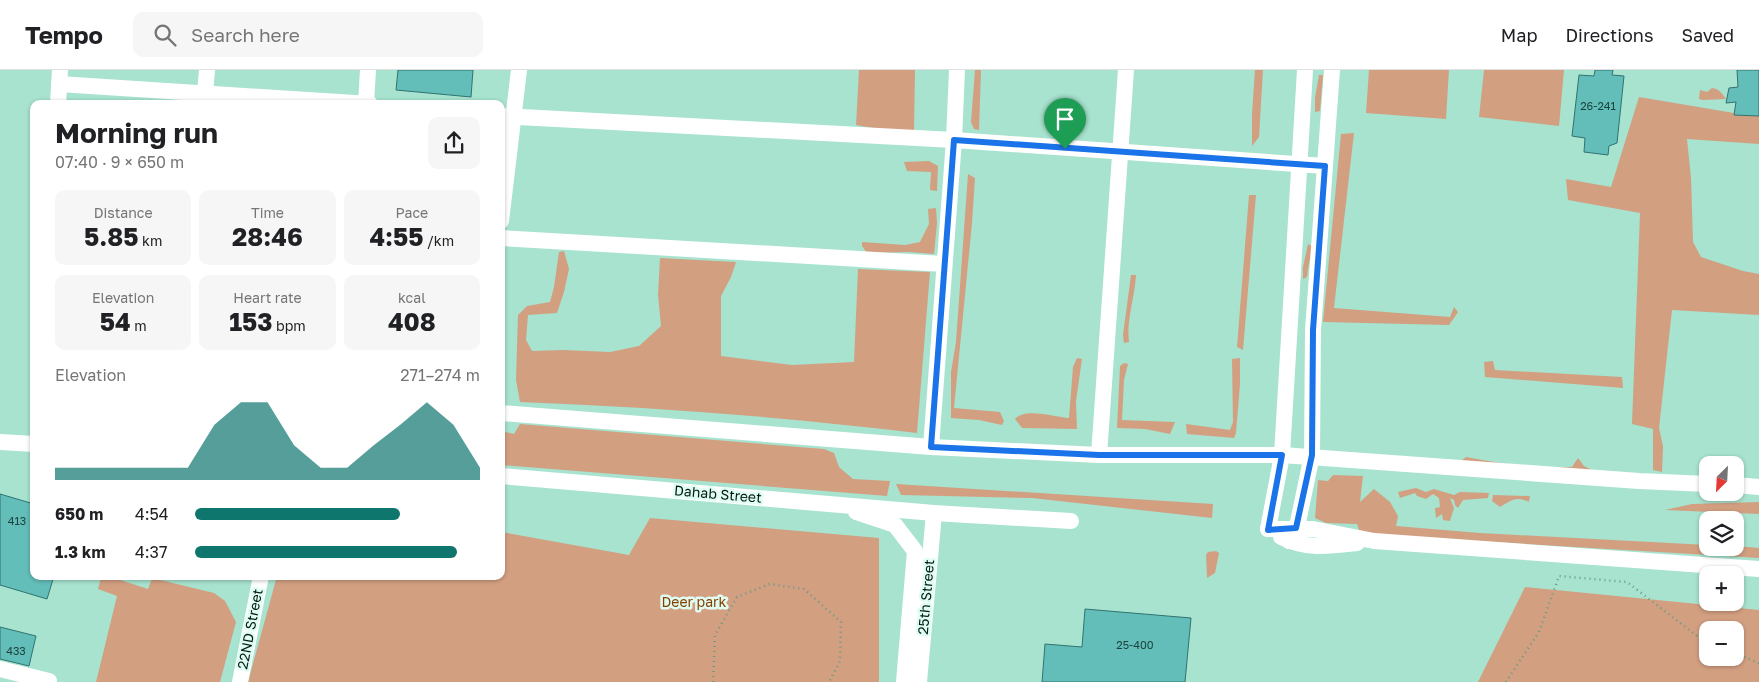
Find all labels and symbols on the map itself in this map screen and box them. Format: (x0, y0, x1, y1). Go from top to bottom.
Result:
pin (1044, 98, 1086, 149)
house number: 26-241 (1580, 99, 1616, 112)
north arrow (1699, 456, 1744, 501)
street label: Dahab Street (674, 481, 763, 506)
house number: 413 (8, 514, 26, 527)
street label: 25th Street (914, 559, 937, 635)
street label: 22ND Street (233, 587, 266, 671)
park label: Deer park (662, 593, 727, 610)
house number: 25-400 (1116, 638, 1154, 651)
house number: 433 (6, 644, 26, 657)

